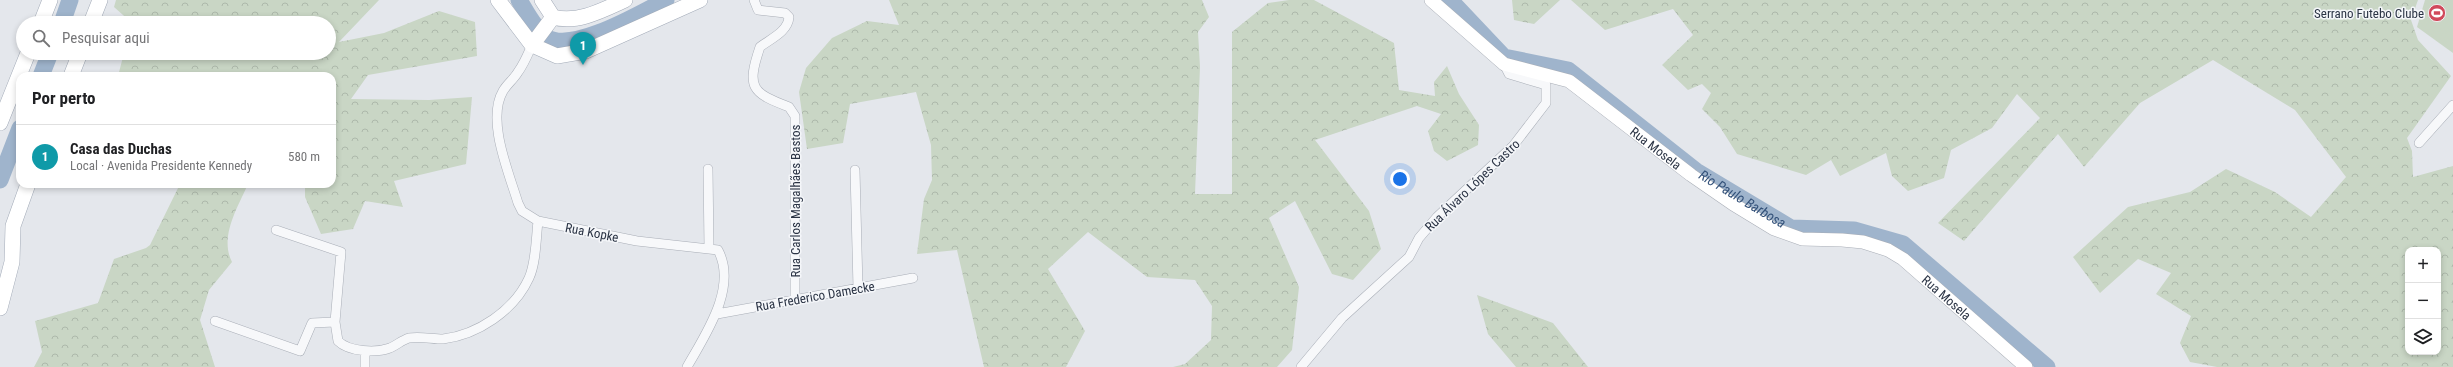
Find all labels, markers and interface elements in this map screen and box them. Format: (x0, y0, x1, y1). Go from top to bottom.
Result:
sports icon: Serrano Futebo Clube (2427, 3, 2447, 23)
place label: Serrano Futebo Clube (2314, 6, 2424, 21)
search box (16, 16, 336, 60)
icon: search (30, 27, 52, 49)
text: Pesquisar aqui (62, 29, 150, 47)
pin: 1 (570, 32, 596, 65)
text: Por perto (32, 88, 96, 108)
street label: Rua Carlos Magalhães Bastos (788, 124, 803, 277)
street label: Rua Mosela (1627, 124, 1684, 173)
street label: Rua Álvaro Lópes Castro (1422, 136, 1523, 234)
text: Casa das Duchas (70, 140, 172, 158)
text: 1 (42, 149, 48, 164)
text: 580 m (288, 149, 320, 164)
text: Local · Avenida Presidente Kennedy (70, 158, 252, 173)
water label: Rio Paulo Barbosa (1696, 167, 1789, 231)
your location (1390, 169, 1410, 189)
street label: Rua Kopke (564, 220, 620, 245)
map controls (2405, 247, 2441, 355)
button: + (2405, 247, 2441, 283)
street label: Rua Mosela (1919, 272, 1974, 323)
street label: Rua Frederico Damecke (754, 279, 876, 314)
button: − (2405, 283, 2441, 319)
button: layers (2405, 319, 2441, 355)

